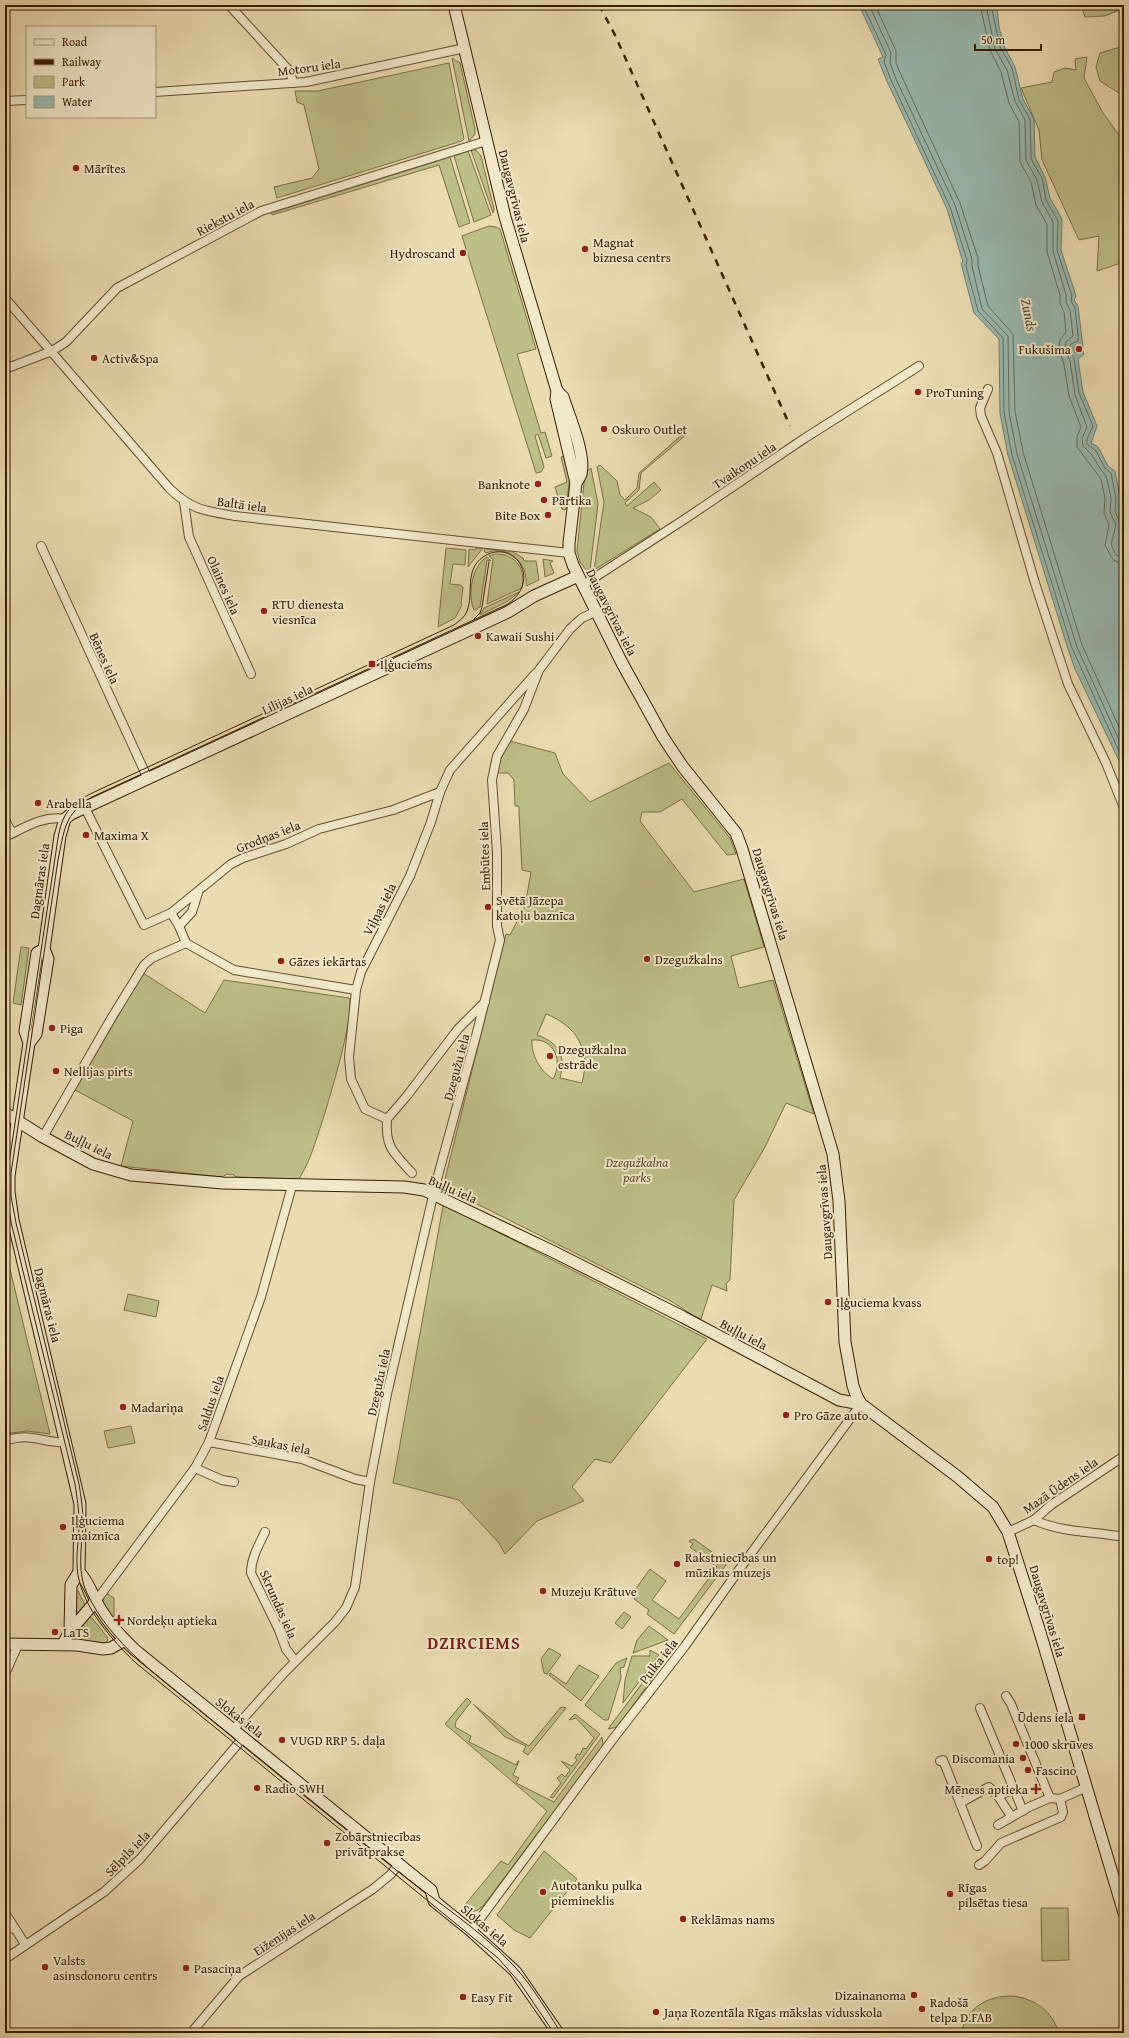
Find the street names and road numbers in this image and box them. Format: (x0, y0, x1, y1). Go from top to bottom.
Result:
street label: Motoru iela (276, 54, 343, 81)
street label: Daugavgrīvas iela (494, 148, 535, 246)
street label: Riekstu iela (193, 194, 258, 241)
street label: Tvaikoņu iela (709, 437, 781, 494)
street label: Baltā iela (216, 492, 269, 518)
street label: Olaines iela (202, 553, 245, 618)
street label: Daugavgrīvas iela (581, 565, 642, 660)
street label: Bēnes iela (85, 629, 125, 688)
street label: Lilijas iela (258, 679, 317, 720)
street label: Grodņas iela (233, 815, 304, 857)
street label: Embūtes iela (474, 820, 495, 891)
street label: Dagmāras iela (25, 841, 54, 920)
street label: Daugavgrīvas iela (747, 846, 794, 943)
street label: Viļņas iela (358, 879, 401, 939)
street label: Dzegužu iela (438, 1031, 475, 1103)
street label: Buļļu iela (62, 1125, 117, 1165)
street label: Daugavgrīvas iela (812, 1163, 837, 1260)
street label: Buļļu iela (426, 1171, 481, 1209)
street label: Dagmāras iela (29, 1266, 66, 1345)
street label: Buļļu iela (717, 1314, 772, 1355)
street label: Dzegužu iela (362, 1346, 395, 1417)
street label: Saldus iela (192, 1372, 229, 1434)
street label: Saukas iela (250, 1429, 313, 1460)
street label: Mazā Ūdens iela (1019, 1452, 1102, 1518)
street label: Daugavgrīvas iela (1024, 1563, 1071, 1660)
street label: Skrundas iela (255, 1567, 302, 1642)
street label: Pulka iela (635, 1634, 683, 1688)
street label: Slokas iela (211, 1692, 269, 1743)
street label: Sēlpils iela (100, 1825, 155, 1881)
street label: Slokas iela (457, 1900, 513, 1952)
street label: Eiženijas iela (250, 1906, 320, 1960)

